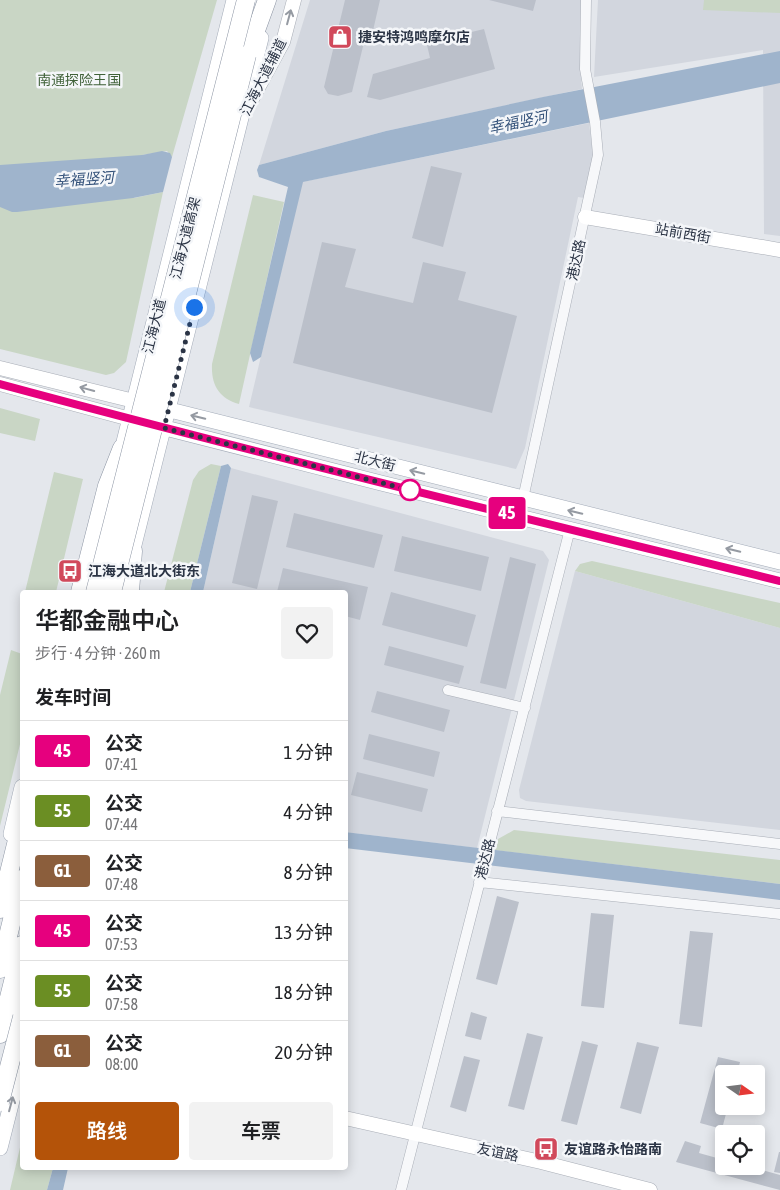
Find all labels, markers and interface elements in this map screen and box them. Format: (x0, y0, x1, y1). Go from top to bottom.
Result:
one-way arrow (285, 9, 295, 25)
shop icon: 捷安特鸿鸣摩尔店 (327, 24, 353, 50)
place label: 捷安特鸿鸣摩尔店 (358, 29, 470, 45)
street label: 江海大道辅道 (237, 36, 289, 118)
park label: 南通探险王国 (37, 72, 121, 88)
water label: 幸福竖河 (487, 107, 552, 137)
water label: 幸福竖河 (53, 168, 118, 190)
street label: 江海大道高架 (167, 195, 203, 281)
street label: 站前西街 (654, 220, 712, 246)
street label: 港达路 (564, 238, 588, 282)
your location (182, 295, 207, 320)
street label: 江海大道 (139, 297, 169, 355)
one-way arrow (79, 384, 95, 393)
one-way arrow (191, 412, 207, 421)
street label: 北大街 (353, 448, 397, 474)
one-way arrow (410, 467, 426, 476)
unlabelled marker (399, 479, 421, 501)
line badge: 45 (484, 497, 530, 529)
text: 45 (499, 502, 515, 523)
one-way arrow (567, 507, 583, 516)
one-way arrow (725, 545, 741, 554)
bus stop icon: 江海大道北大街东 (57, 558, 83, 584)
place label: 江海大道北大街东 (88, 563, 200, 579)
text: 华都金融中心 (35, 607, 179, 634)
button: heart (281, 607, 333, 659)
text: 步行 · 4 分钟 · 260 m (35, 644, 161, 662)
text: 发车时间 (35, 686, 111, 708)
text: 公交 (105, 732, 143, 754)
text: 45 (54, 740, 71, 761)
text: 1 分钟 (283, 741, 333, 763)
text: 07:41 (105, 755, 138, 773)
text: 公交 (105, 792, 143, 814)
text: 55 (54, 800, 71, 821)
text: 4 分钟 (283, 801, 333, 823)
text: 07:44 (105, 815, 138, 833)
street label: 港达路 (472, 837, 498, 881)
text: 公交 (105, 852, 143, 874)
text: G1 (54, 860, 72, 881)
text: 8 分钟 (283, 861, 333, 883)
text: 07:48 (105, 875, 138, 893)
text: 公交 (105, 912, 143, 934)
text: 45 (54, 920, 71, 941)
text: 13 分钟 (275, 921, 333, 943)
text: 07:53 (105, 935, 138, 953)
text: 公交 (105, 972, 143, 994)
text: 55 (54, 980, 71, 1001)
text: 18 分钟 (275, 981, 333, 1003)
text: 07:58 (105, 995, 138, 1013)
text: 公交 (105, 1032, 143, 1054)
text: G1 (54, 1040, 72, 1061)
text: 20 分钟 (275, 1041, 333, 1063)
text: 08:00 (105, 1055, 138, 1073)
north arrow (715, 1065, 765, 1115)
map controls (715, 1065, 765, 1175)
one-way arrow (7, 1097, 16, 1113)
button: 路线 (35, 1102, 179, 1160)
button: 车票 (189, 1102, 333, 1160)
button: locate (715, 1125, 765, 1175)
bus stop icon: 友谊路永怡路南 (533, 1136, 559, 1162)
street label: 友谊路 (476, 1140, 520, 1164)
place label: 友谊路永怡路南 (564, 1141, 662, 1157)

